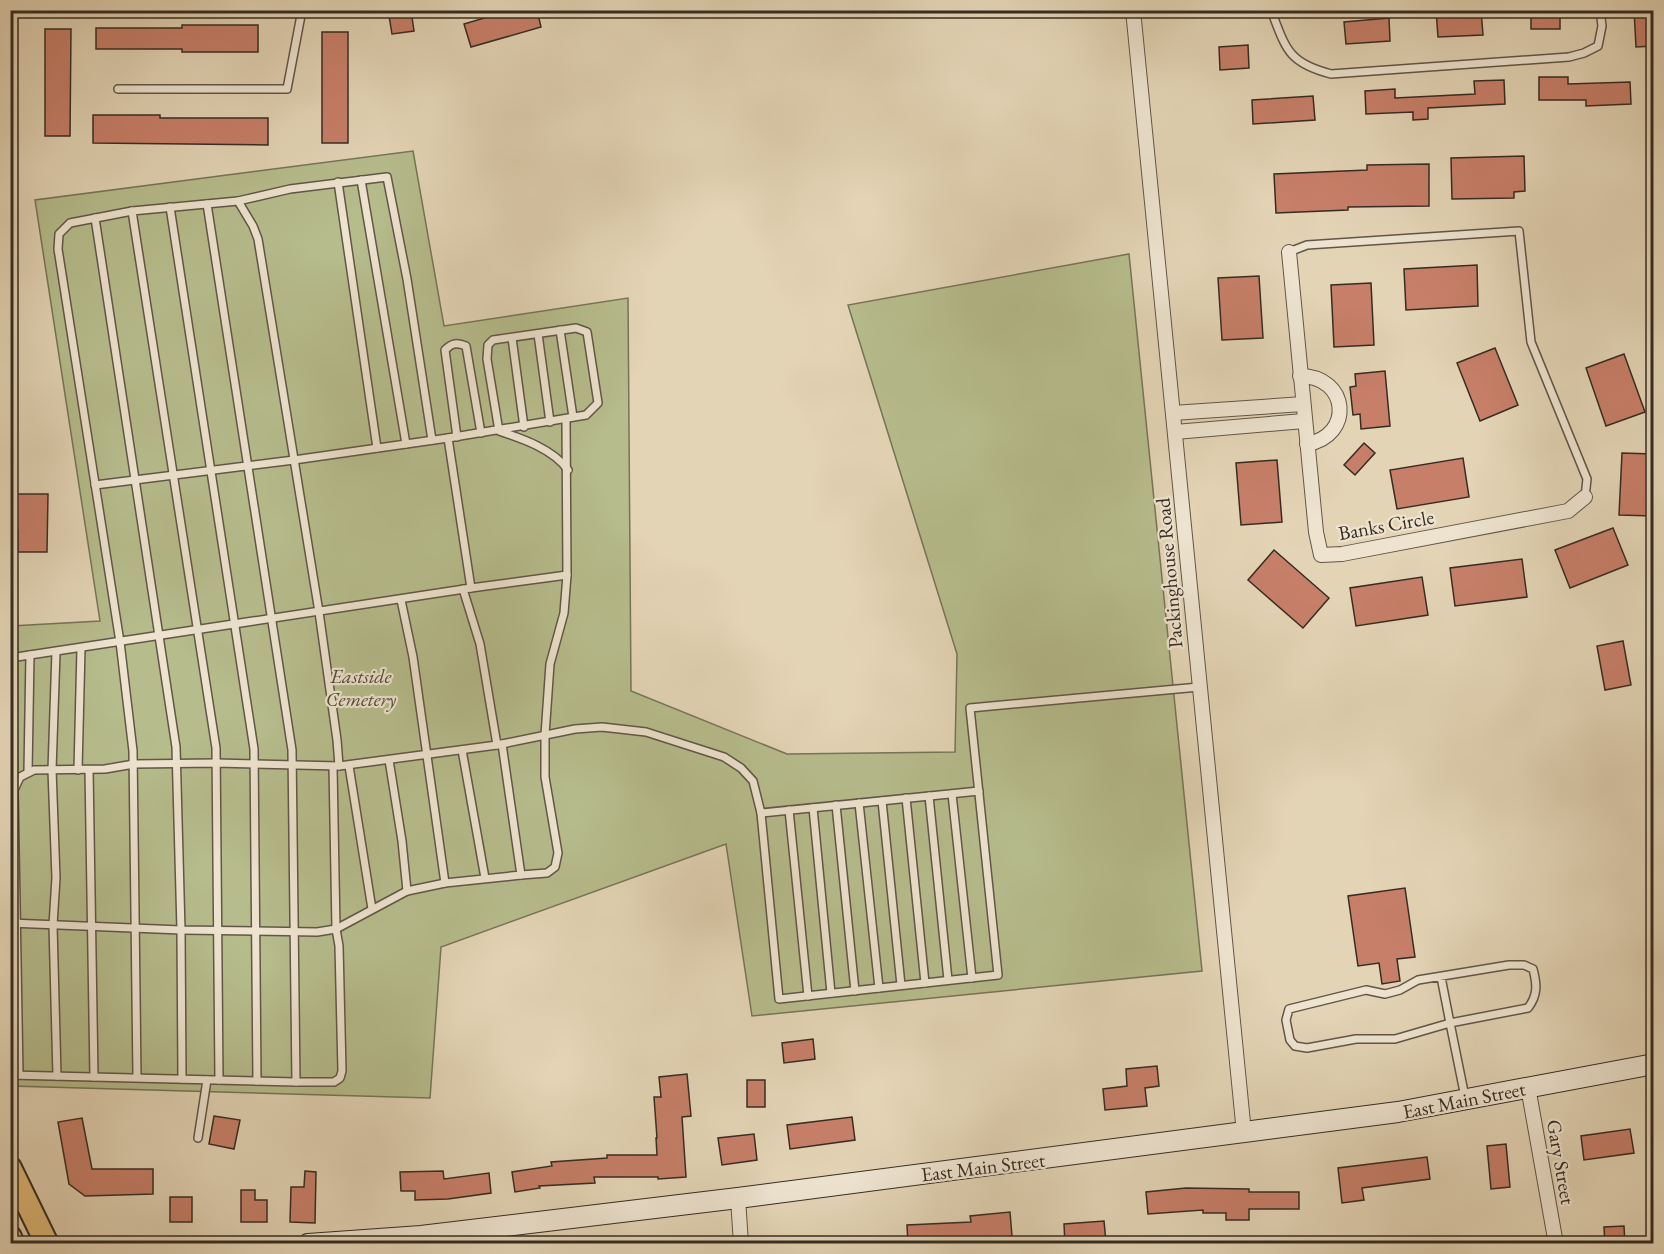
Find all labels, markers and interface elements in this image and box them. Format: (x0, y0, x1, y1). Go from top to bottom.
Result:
street label: Packinghouse Road (1149, 496, 1189, 649)
street label: Banks Circle (1336, 504, 1436, 546)
park label: Eastside Cemetery (326, 663, 396, 712)
street label: East Main Street (1400, 1075, 1528, 1125)
street label: Gary Street (1541, 1117, 1581, 1207)
street label: East Main Street (920, 1146, 1047, 1187)

